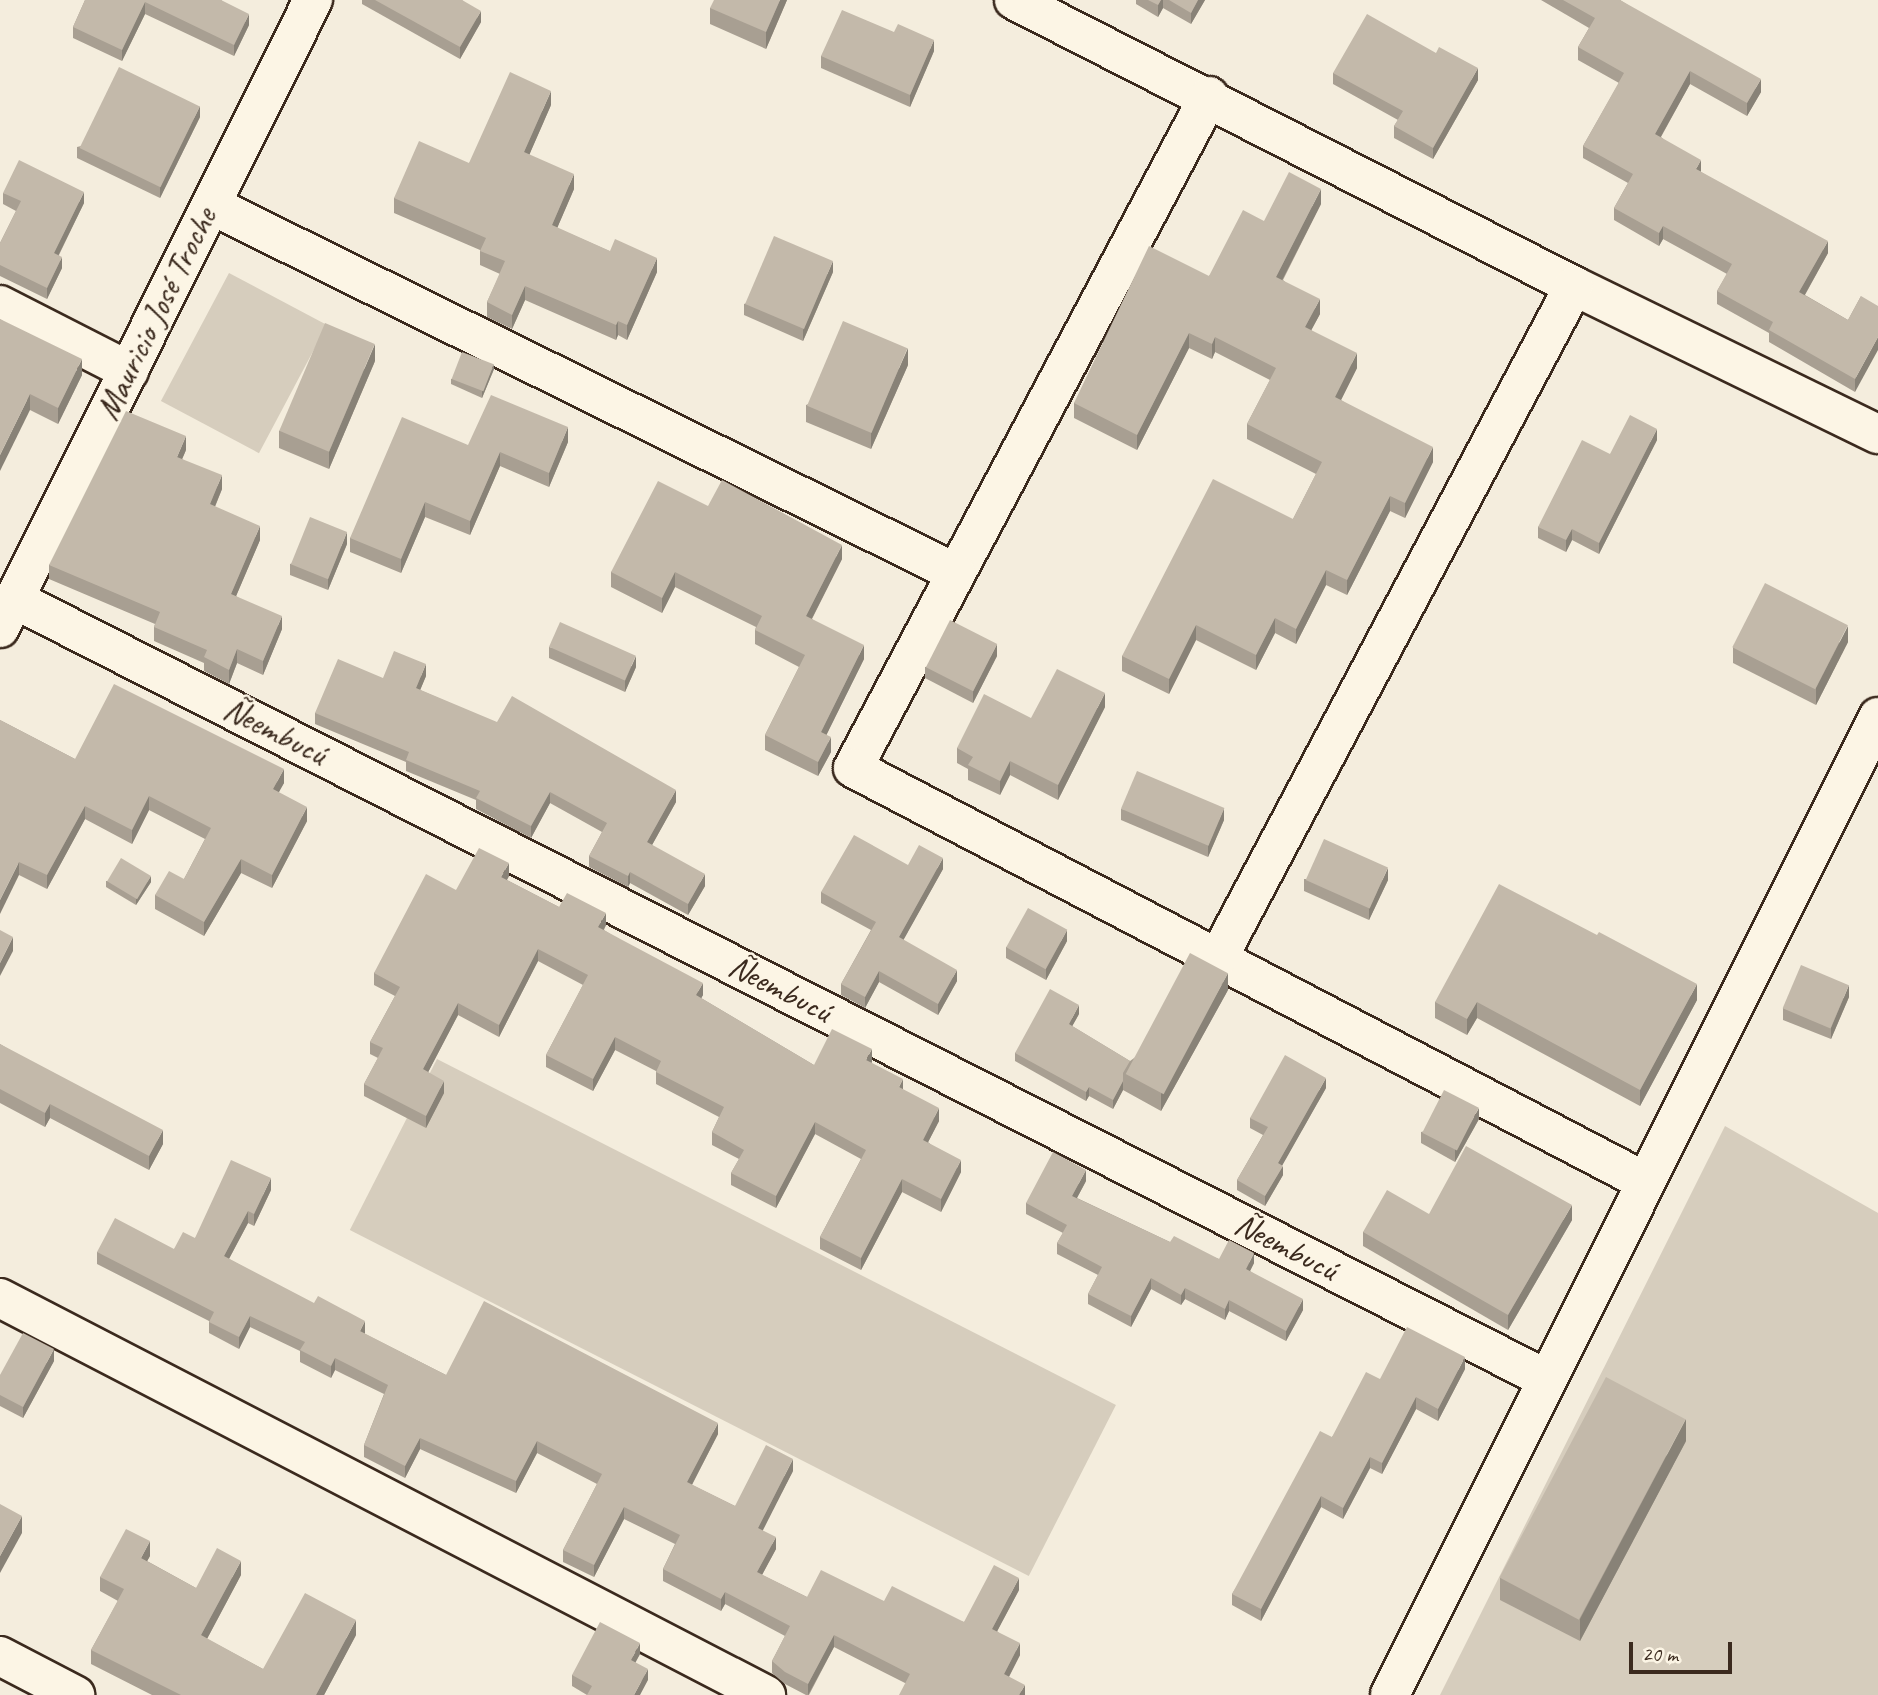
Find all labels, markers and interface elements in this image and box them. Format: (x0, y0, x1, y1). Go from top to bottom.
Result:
street label: Mauricio José Troche (89, 202, 225, 426)
street label: Ñeembucú (217, 689, 333, 775)
street label: Ñeembucú (722, 946, 838, 1032)
street label: Ñeembucú (1228, 1204, 1344, 1290)
scale bar (1633, 1628, 1736, 1672)
text: 20 m (1642, 1641, 1678, 1667)

